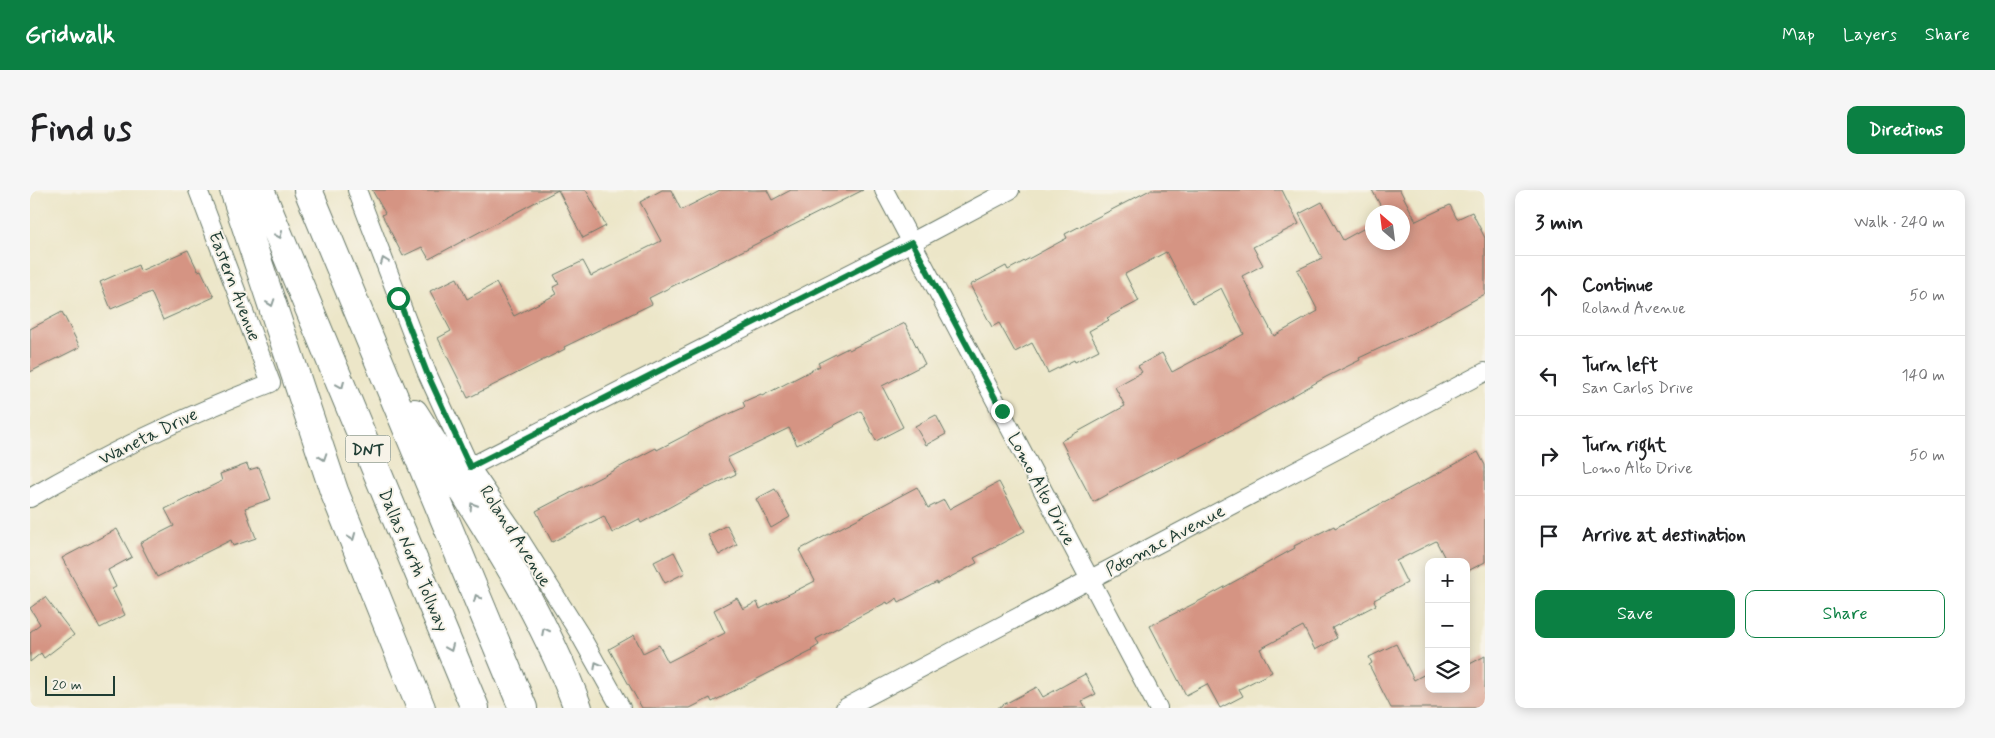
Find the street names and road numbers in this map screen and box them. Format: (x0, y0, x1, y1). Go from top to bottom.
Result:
street label: Eastern Avenue (202, 228, 266, 345)
street label: Waneta Drive (95, 403, 202, 471)
street label: Lomo Alto Drive (1001, 429, 1081, 550)
road number: DNT (346, 435, 390, 462)
street label: Roland Avenue (473, 481, 557, 592)
street label: Dallas North Tollway (372, 485, 454, 636)
street label: Potomac Avenue (1101, 499, 1230, 583)

